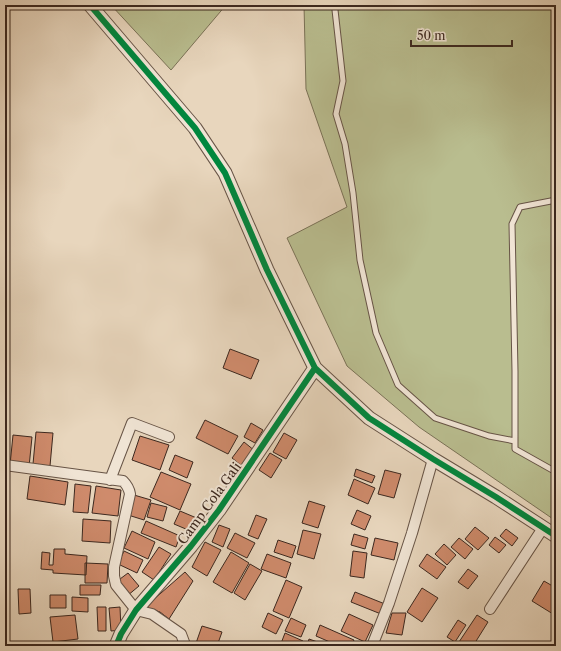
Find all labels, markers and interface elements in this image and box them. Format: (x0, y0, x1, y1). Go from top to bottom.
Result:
scale bar (411, 22, 512, 48)
text: 50 m (417, 28, 446, 43)
street label: Camp Cola Gali (174, 459, 244, 547)

